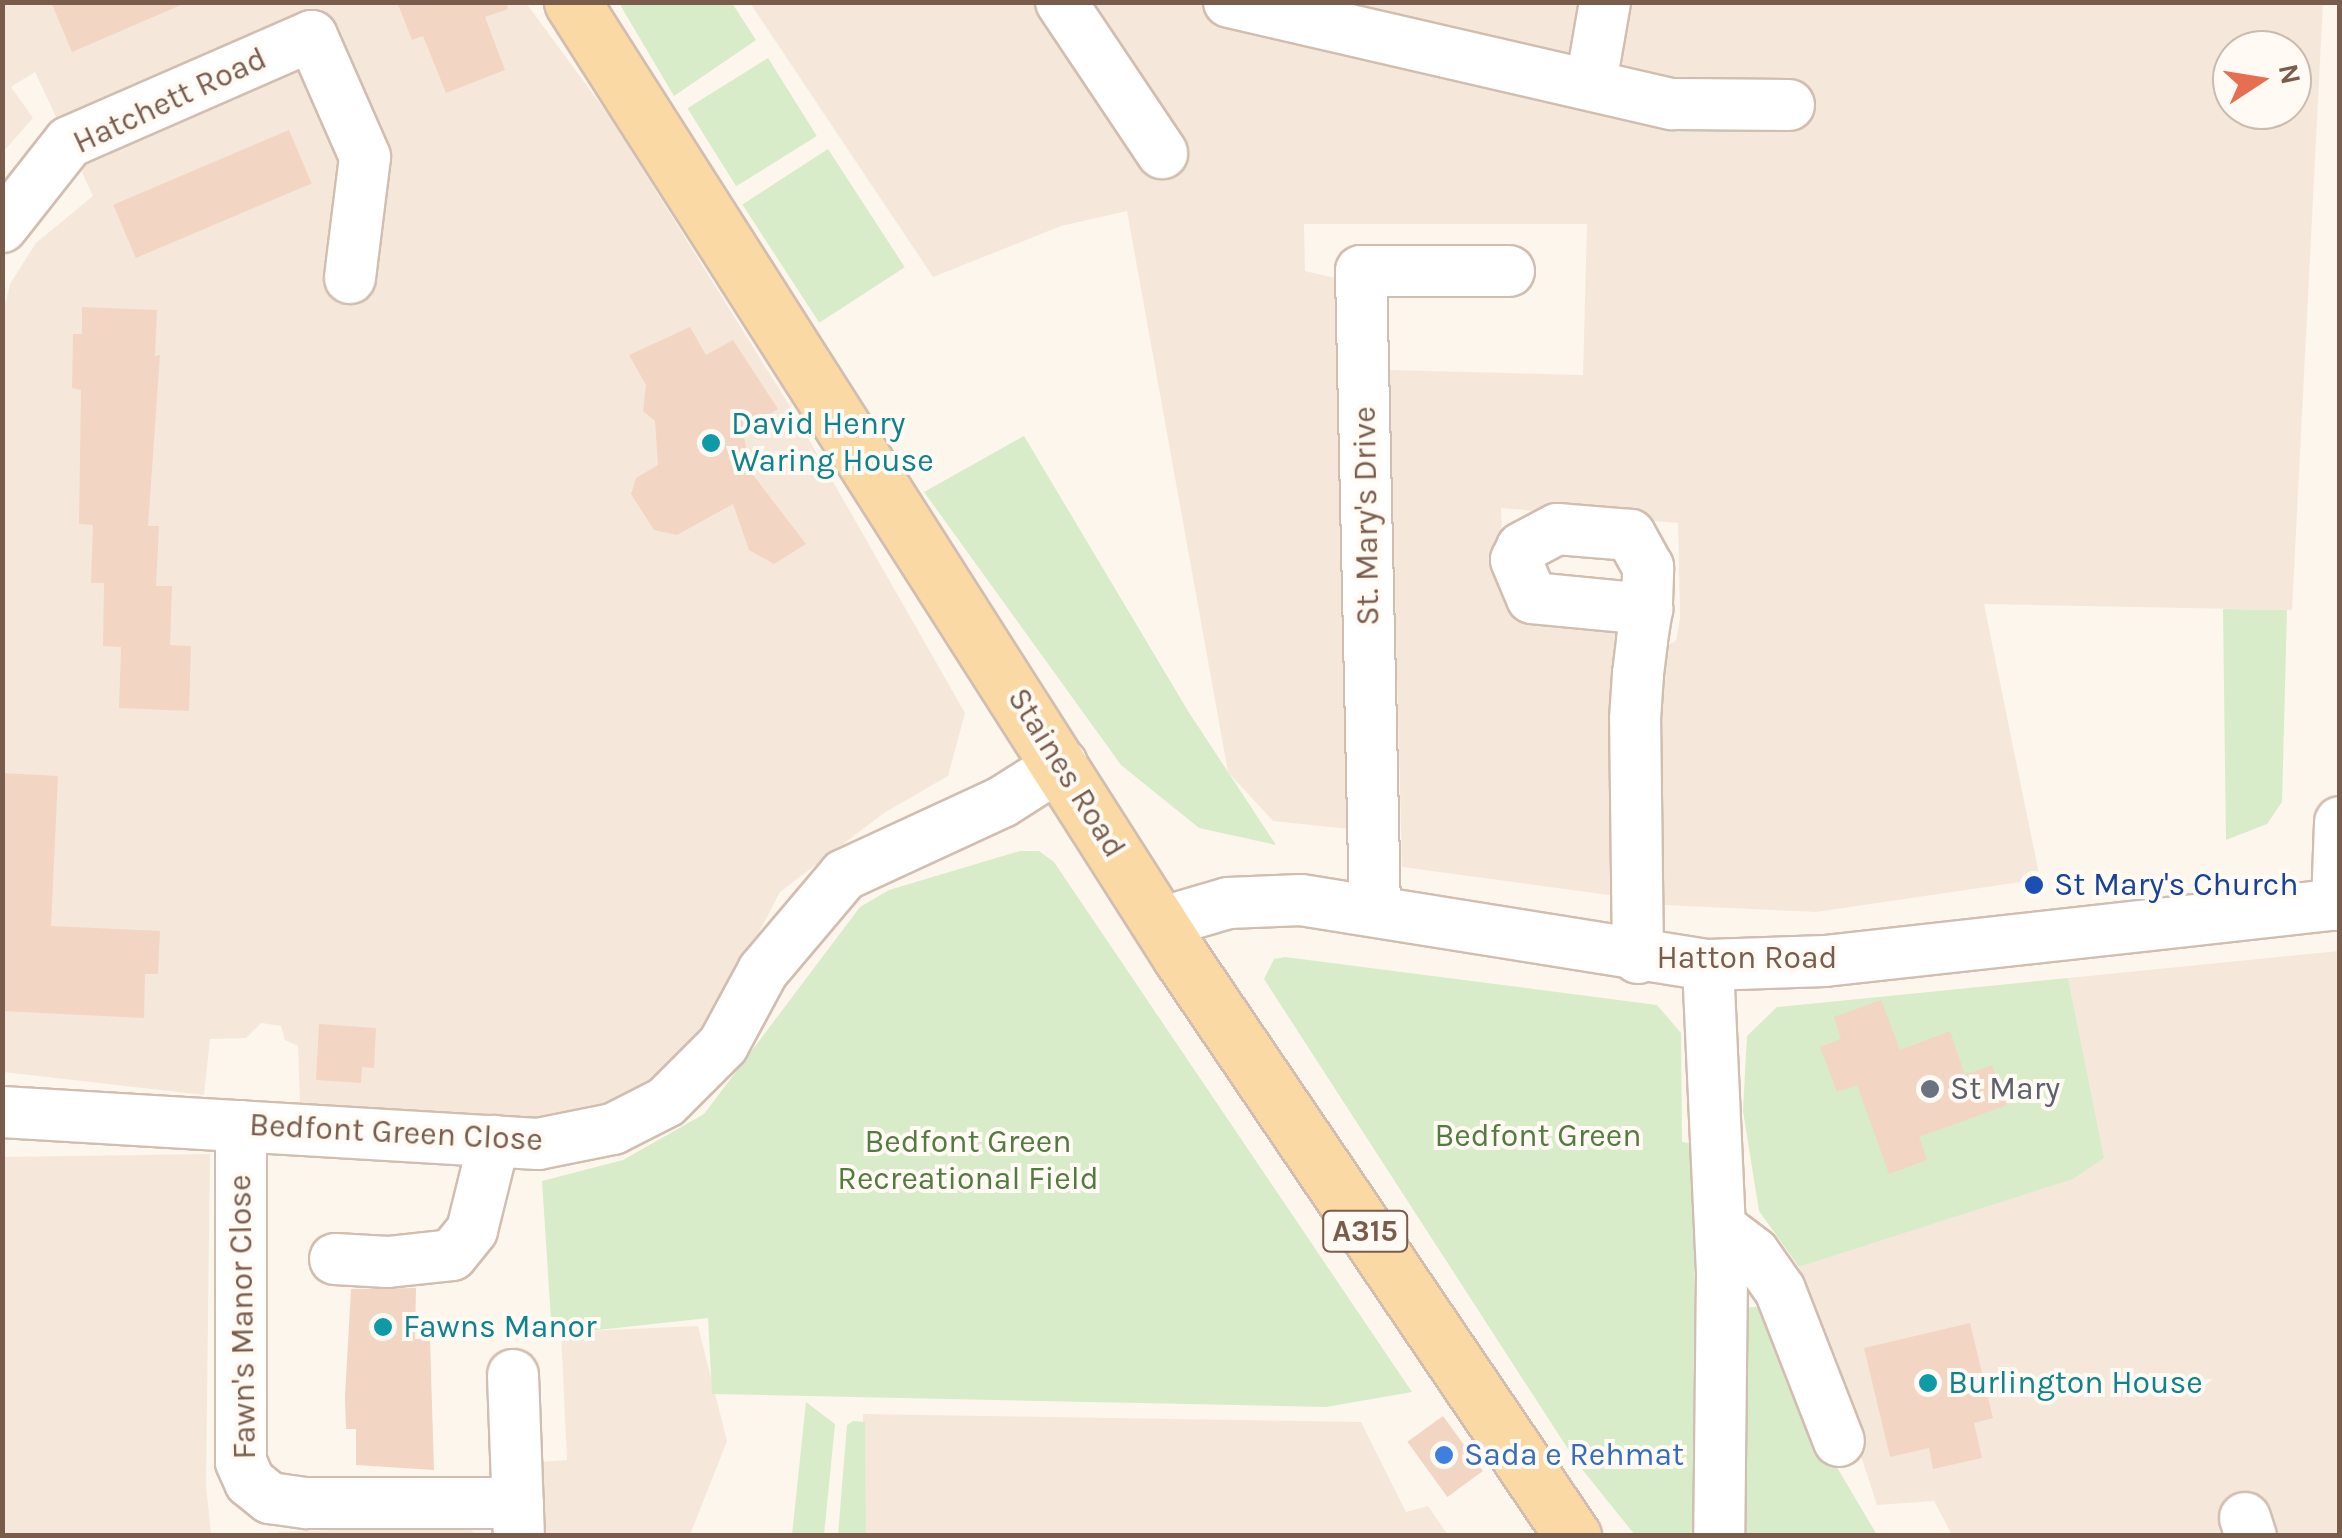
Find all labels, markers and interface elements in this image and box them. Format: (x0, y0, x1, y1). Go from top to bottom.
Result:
north arrow (2212, 30, 2312, 130)
street label: Hatchett Road (67, 40, 273, 162)
text: N (2272, 61, 2308, 87)
place label: David Henry Waring House (731, 406, 934, 481)
street label: St. Mary's Drive (1346, 406, 1388, 626)
marker: David Henry Waring House (700, 432, 722, 454)
street label: Staines Road (999, 681, 1133, 865)
place label: St Mary's Church (2054, 866, 2299, 904)
marker: St Mary's Church (2023, 874, 2045, 896)
street label: Hatton Road (1656, 939, 1838, 977)
place label: St Mary (1950, 1070, 2060, 1108)
marker: St Mary (1919, 1078, 1941, 1100)
street label: Bedfont Green Close (248, 1106, 544, 1160)
park label: Bedfont Green (1434, 1117, 1642, 1155)
park label: Bedfont Green Recreational Field (837, 1124, 1099, 1199)
street label: Fawn's Manor Close (221, 1174, 265, 1460)
road number: A315 (1320, 1206, 1410, 1256)
place label: Fawns Manor (403, 1308, 597, 1346)
marker: Fawns Manor (372, 1316, 394, 1338)
place label: Burlington House (1948, 1364, 2203, 1402)
marker: Burlington House (1917, 1372, 1939, 1394)
place label: Sada e Rehmat (1464, 1436, 1684, 1474)
marker: Sada e Rehmat (1433, 1444, 1455, 1466)

